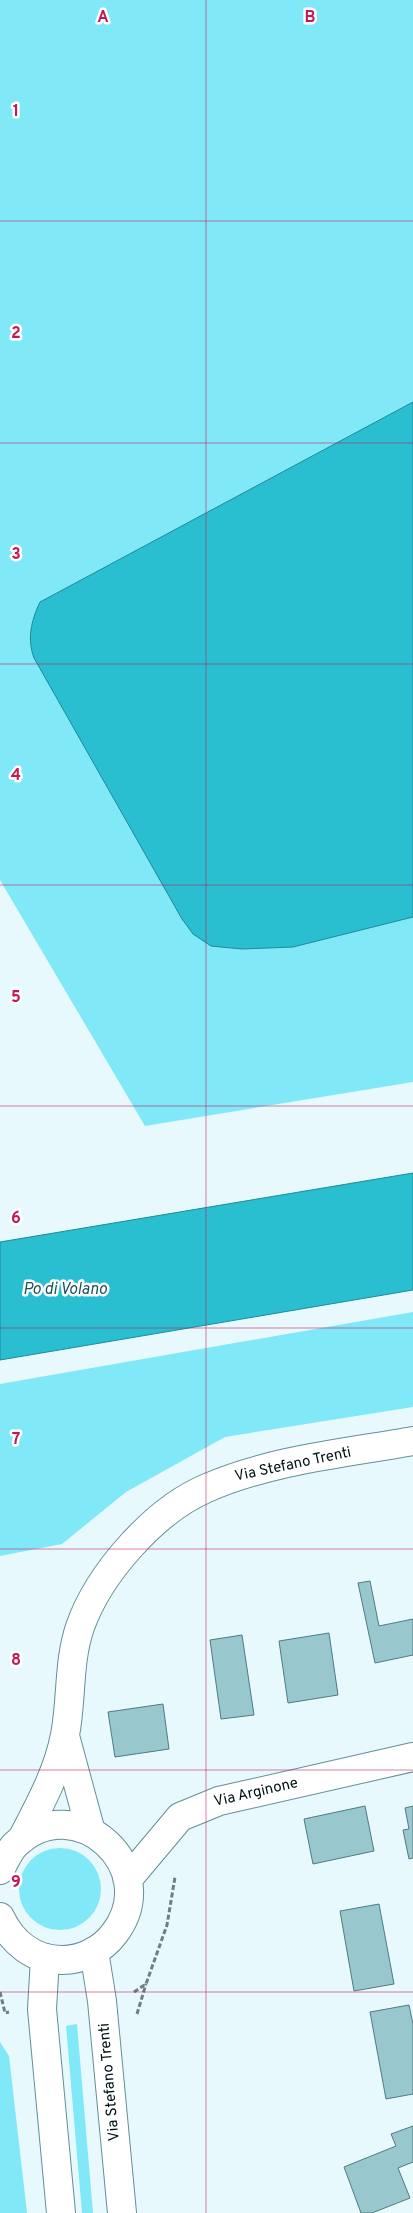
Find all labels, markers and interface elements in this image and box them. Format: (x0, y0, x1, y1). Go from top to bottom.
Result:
text: A (97, 8, 109, 28)
text: B (304, 8, 316, 28)
text: 1 (13, 102, 19, 122)
text: 2 (11, 324, 21, 344)
text: 3 (11, 545, 21, 565)
text: 4 (11, 766, 21, 786)
text: 5 (11, 988, 21, 1008)
text: 6 (11, 1209, 21, 1229)
water label: Po di Volano (23, 1280, 107, 1300)
text: 7 (12, 1430, 20, 1450)
street label: Via Stefano Trenti (233, 1443, 353, 1487)
text: 8 (11, 1651, 21, 1671)
street label: Via Arginone (212, 1774, 300, 1812)
text: 9 (11, 1873, 21, 1893)
street label: Via Stefano Trenti (95, 2022, 125, 2142)

